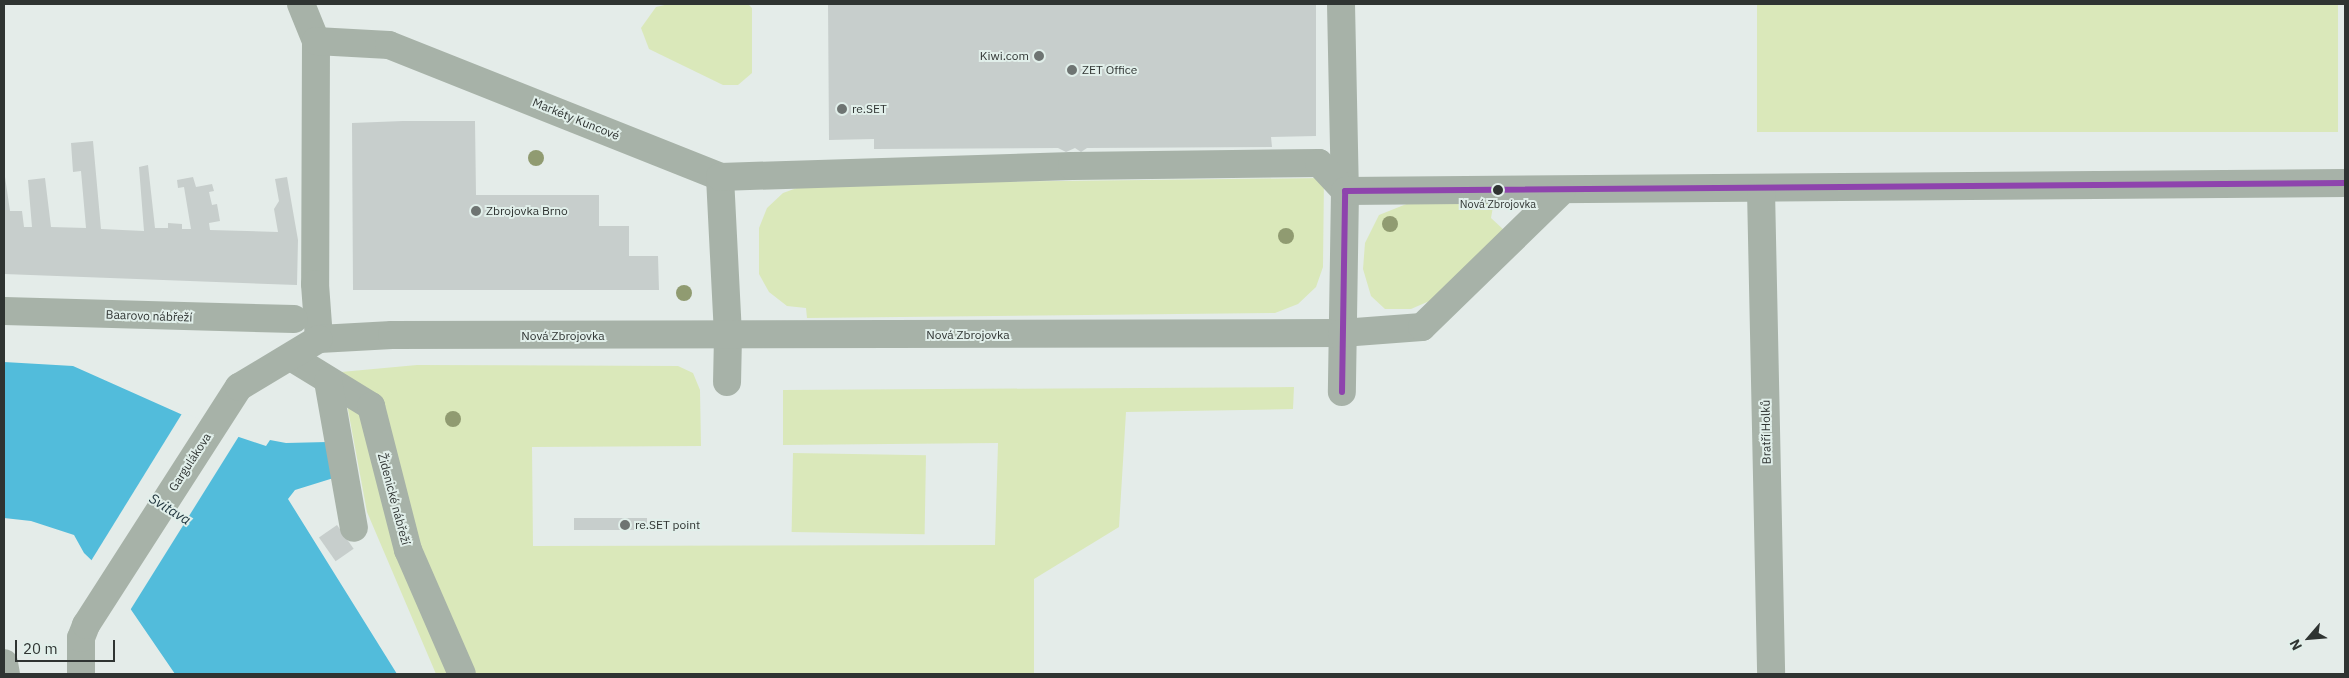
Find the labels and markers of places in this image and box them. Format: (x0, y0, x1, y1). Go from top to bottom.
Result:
place label: Kiwi.com (980, 49, 1029, 63)
marker: Kiwi.com (1033, 50, 1045, 62)
place label: ZET Office (1082, 63, 1137, 77)
marker: ZET Office (1066, 64, 1078, 76)
place label: re.SET (852, 102, 887, 116)
marker: re.SET (836, 103, 848, 115)
marker: Nová Zbrojovka (1493, 185, 1503, 195)
place label: Nová Zbrojovka (1460, 197, 1536, 211)
place label: Zbrojovka Brno (486, 204, 568, 218)
marker: Zbrojovka Brno (470, 205, 482, 217)
place label: re.SET point (635, 518, 700, 532)
marker: re.SET point (619, 519, 631, 531)

